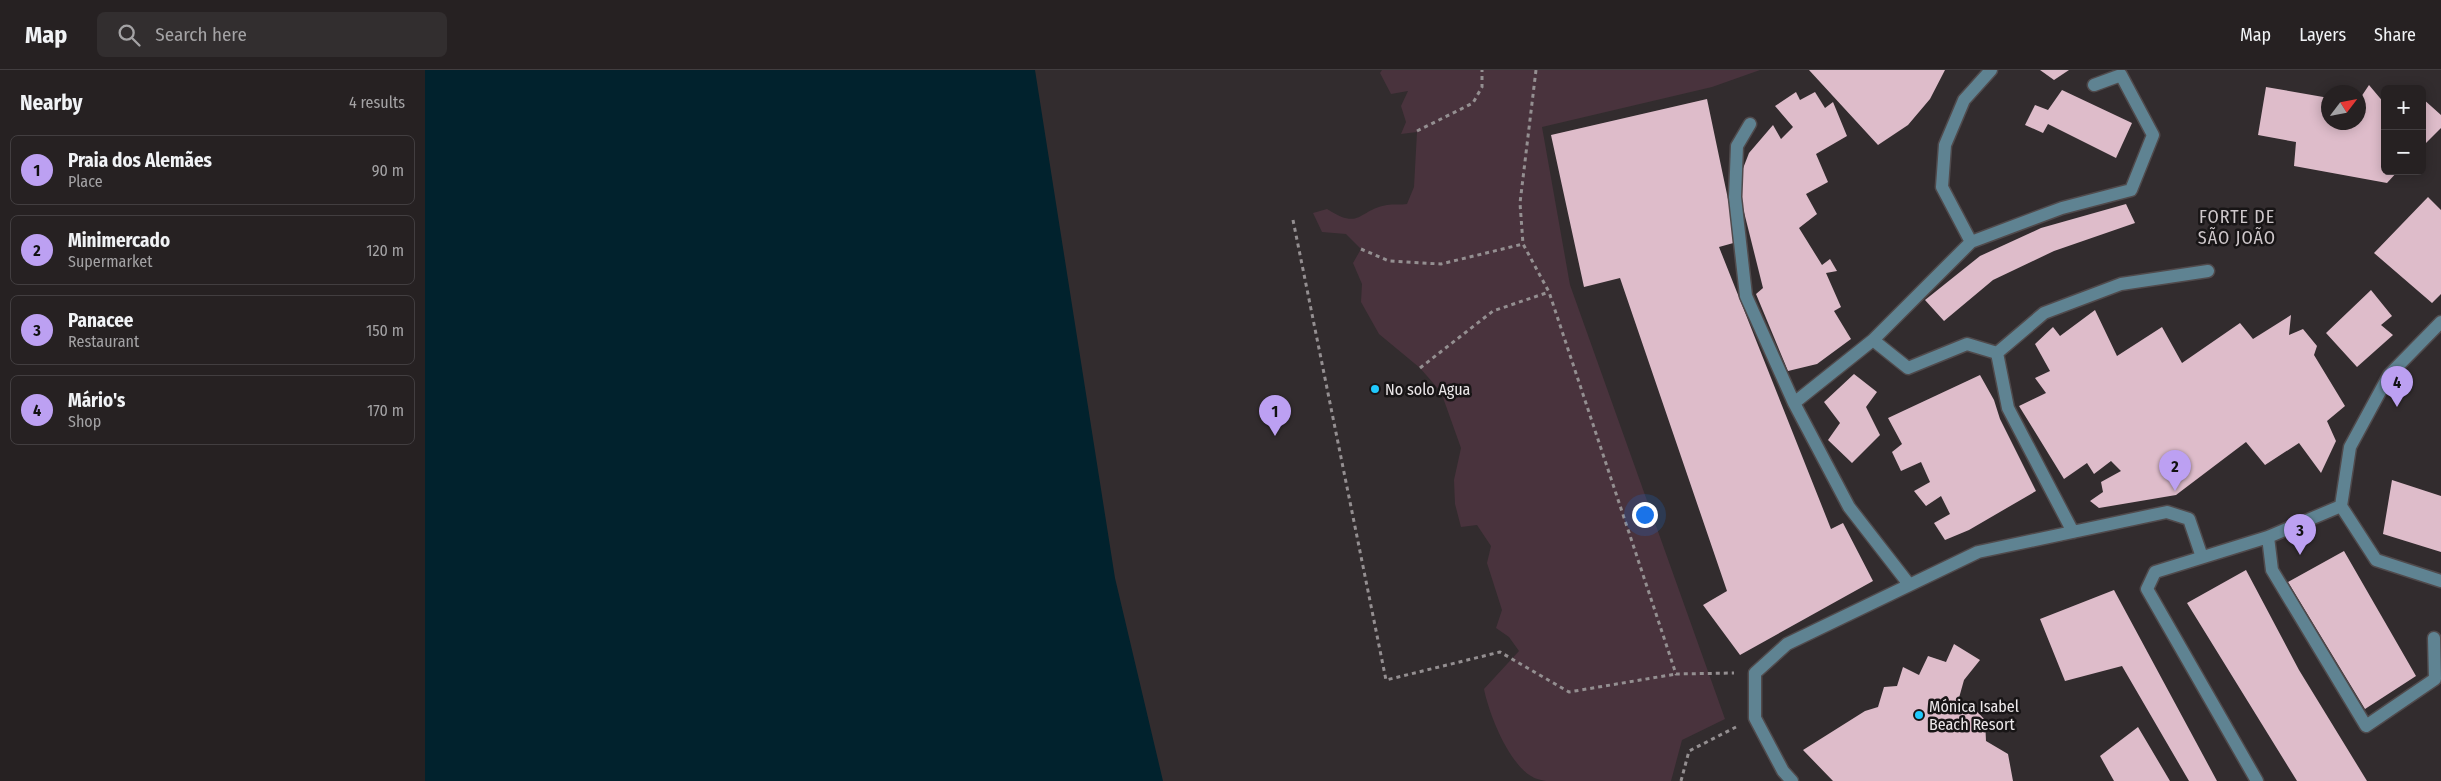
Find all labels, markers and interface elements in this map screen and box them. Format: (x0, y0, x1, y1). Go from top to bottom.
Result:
search box (97, 12, 447, 57)
text: Map (25, 21, 67, 49)
icon: search (115, 21, 143, 49)
text: Search here (155, 23, 247, 46)
text: Map (2240, 24, 2271, 46)
text: Layers (2299, 24, 2346, 46)
text: Share (2374, 24, 2416, 46)
north arrow (2321, 85, 2366, 130)
map controls (2381, 85, 2426, 175)
button: + (2381, 85, 2426, 130)
text: Nearby (20, 90, 82, 116)
text: 4 results (349, 93, 405, 112)
button: − (2381, 130, 2426, 175)
text: Praia dos Alemães (68, 149, 212, 172)
text: 1 (34, 161, 40, 180)
text: 90 m (372, 161, 404, 180)
text: Place (68, 172, 103, 191)
district label: FORTE DE SÃO JOÃO (2198, 206, 2276, 249)
text: Minimercado (68, 229, 170, 252)
text: 2 (33, 241, 41, 260)
text: 120 m (366, 241, 404, 260)
text: Supermarket (68, 252, 152, 271)
text: Panacee (68, 309, 133, 332)
text: 3 (33, 321, 41, 340)
text: 150 m (366, 321, 404, 340)
text: Restaurant (68, 332, 139, 351)
pin: 4 (2381, 366, 2413, 407)
place label: No solo Agua (1385, 380, 1471, 399)
marker: No solo Agua (1369, 383, 1381, 395)
text: Mário's (68, 389, 125, 412)
pin: 1 (1259, 395, 1291, 436)
text: 4 (33, 401, 41, 420)
text: 170 m (367, 401, 404, 420)
text: Shop (68, 412, 101, 431)
pin: 2 (2159, 450, 2191, 491)
your location (1632, 502, 1658, 528)
pin: 3 (2284, 514, 2316, 555)
place label: Mónica Isabel Beach Resort (1929, 697, 2019, 734)
marker: Mónica Isabel Beach Resort (1913, 709, 1925, 721)

